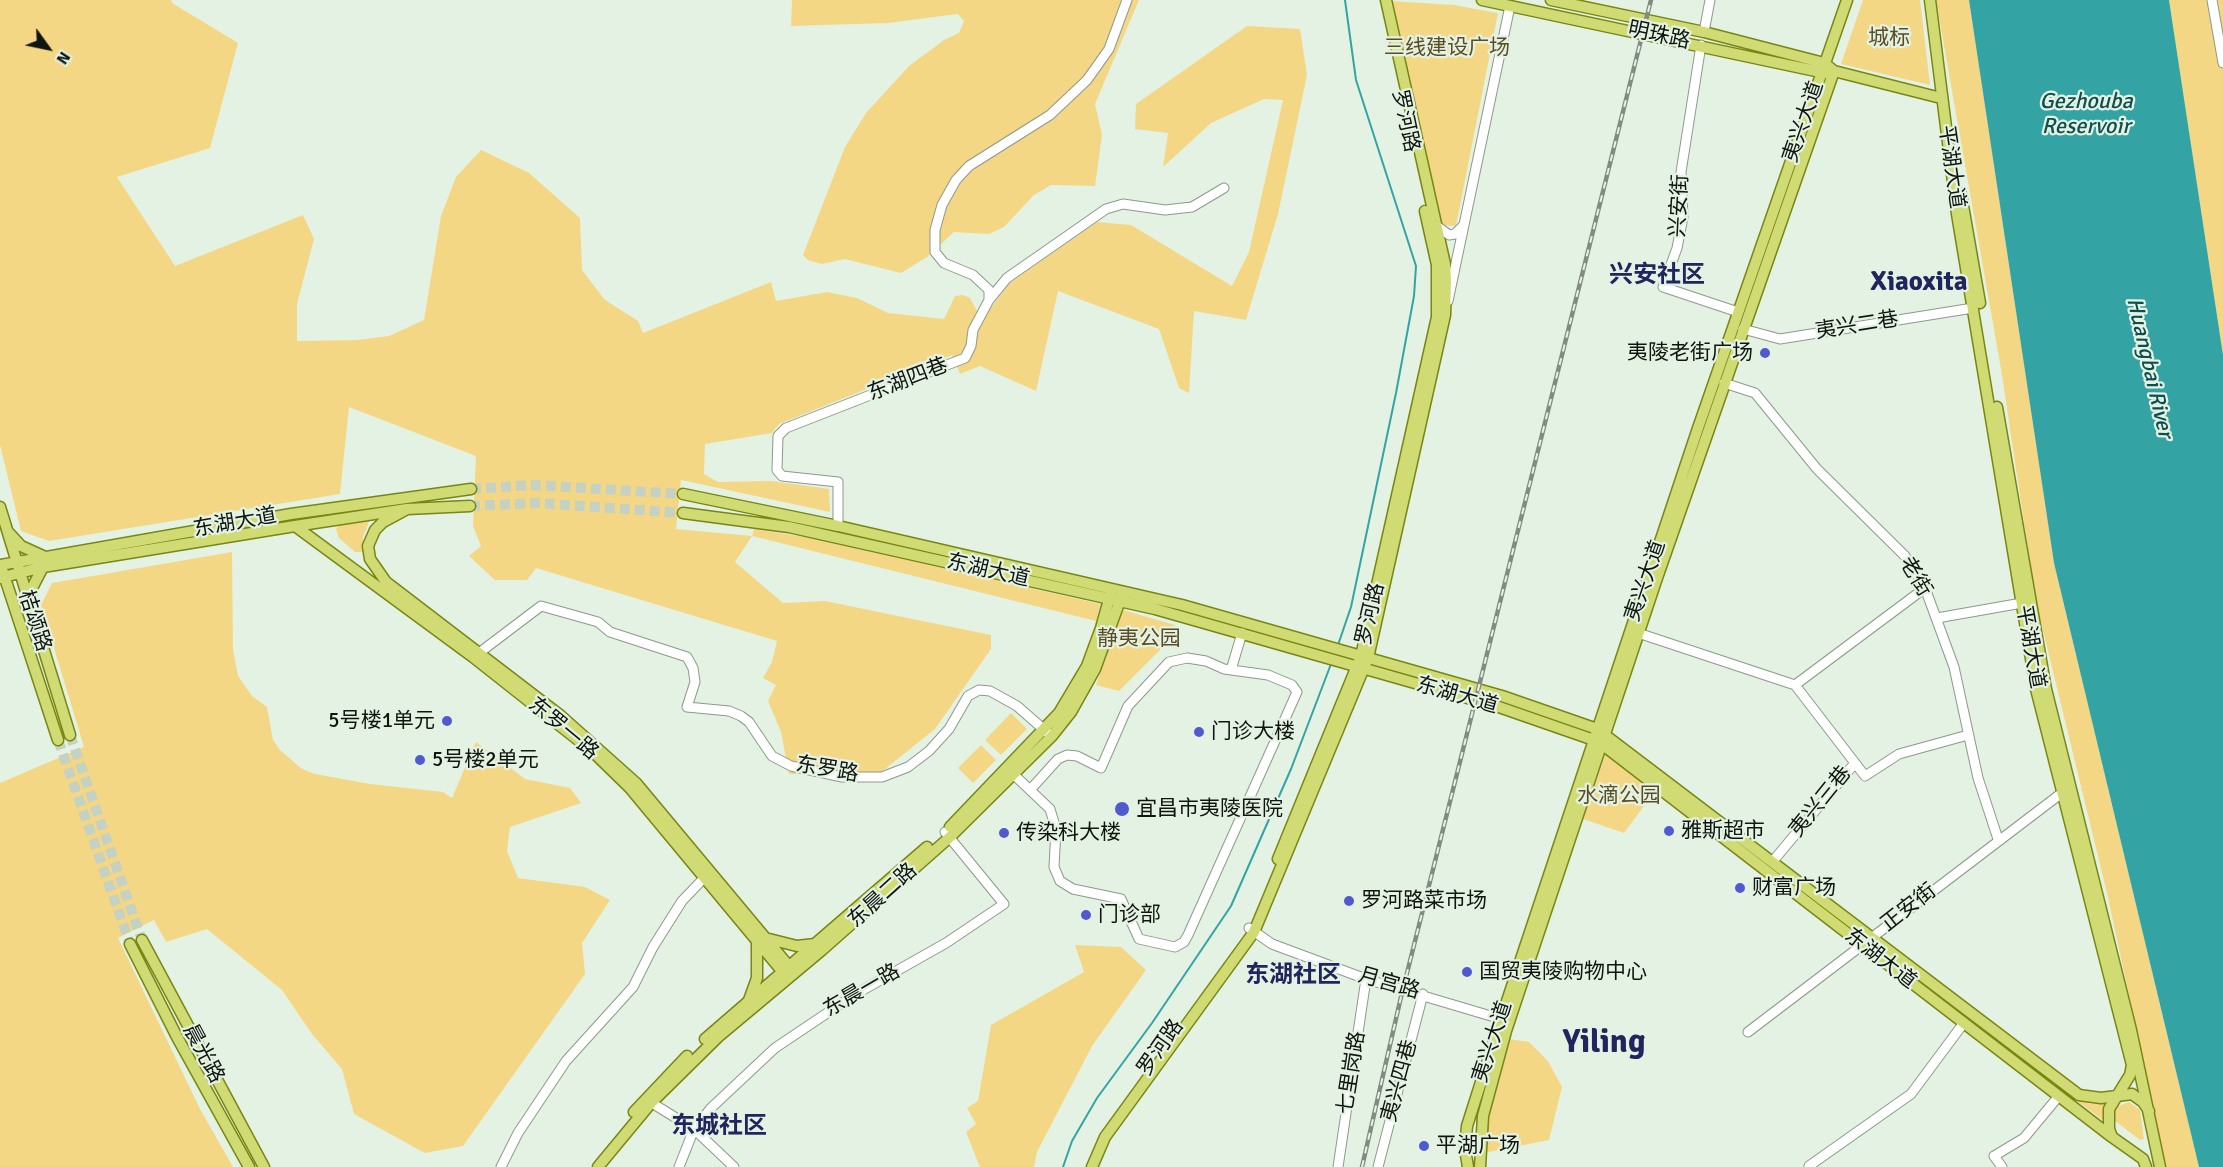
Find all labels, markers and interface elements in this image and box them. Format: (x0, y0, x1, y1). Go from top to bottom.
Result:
street label: 明珠路 (1626, 17, 1692, 55)
north arrow (18, 18, 78, 78)
park label: 城标 (1868, 25, 1910, 51)
park label: 三线建设广场 (1384, 35, 1510, 61)
text: N (52, 48, 75, 68)
street label: 夷兴大道 (1778, 78, 1830, 166)
street label: 罗河路 (1386, 88, 1424, 154)
water label: Gezhouba Reservoir (2039, 89, 2133, 140)
street label: 平湖大道 (1933, 124, 1969, 210)
street label: 兴安街 (1666, 174, 1694, 238)
district label: 兴安社区 (1609, 262, 1705, 290)
district label: Xiaoxita (1870, 267, 1968, 299)
water label: Huangbai River (2120, 295, 2178, 441)
street label: 夷兴二巷 (1814, 307, 1900, 345)
place label: 夷陵老街广场 (1627, 340, 1753, 366)
marker: 夷陵老街广场 (1758, 346, 1772, 360)
street label: 东湖四巷 (864, 353, 952, 407)
street label: 东湖大道 (191, 503, 279, 543)
street label: 夷兴大道 (1620, 537, 1672, 625)
street label: 东湖大道 (944, 549, 1032, 593)
street label: 老街 (1893, 553, 1937, 601)
street label: 罗河路 (1352, 580, 1390, 648)
street label: 桔颂路 (12, 587, 56, 655)
street label: 平湖大道 (2010, 603, 2050, 691)
park label: 静夷公园 (1097, 626, 1181, 652)
street label: 东湖大道 (1413, 672, 1501, 720)
street label: 东罗一路 (523, 692, 603, 766)
place label: 5号楼1单元 (328, 708, 435, 734)
marker: 5号楼1单元 (440, 714, 454, 728)
place label: 门诊大楼 (1211, 719, 1295, 745)
marker: 门诊大楼 (1192, 725, 1206, 739)
place label: 5号楼2单元 (432, 747, 539, 773)
street label: 东罗路 (794, 752, 860, 788)
marker: 5号楼2单元 (413, 753, 427, 767)
street label: 夷兴三巷 (1785, 761, 1857, 843)
park label: 水滴公园 (1577, 783, 1661, 809)
place label: 宜昌市夷陵医院 (1136, 796, 1283, 822)
marker: 宜昌市夷陵医院 (1113, 800, 1131, 818)
place label: 雅斯超市 (1681, 818, 1765, 844)
place label: 传染科大楼 (1016, 820, 1121, 846)
marker: 雅斯超市 (1662, 824, 1676, 838)
marker: 传染科大楼 (997, 826, 1011, 840)
street label: 东晨二路 (843, 859, 923, 933)
place label: 财富广场 (1752, 875, 1836, 901)
street label: 正安街 (1876, 879, 1942, 937)
marker: 财富广场 (1733, 881, 1747, 895)
place label: 罗河路菜市场 (1361, 888, 1487, 914)
marker: 罗河路菜市场 (1342, 894, 1356, 908)
place label: 门诊部 (1098, 902, 1161, 928)
marker: 门诊部 (1079, 908, 1093, 922)
street label: 东湖大道 (1839, 923, 1921, 995)
street label: 东晨一路 (819, 959, 905, 1023)
place label: 国贸夷陵购物中心 (1479, 959, 1647, 985)
district label: 东湖社区 (1245, 962, 1341, 990)
street label: 月宫路 (1355, 963, 1423, 1005)
marker: 国贸夷陵购物中心 (1460, 965, 1474, 979)
street label: 夷兴大道 (1468, 998, 1518, 1086)
street label: 罗河路 (1133, 1015, 1189, 1081)
street label: 晨光路 (177, 1020, 229, 1088)
district label: Yiling (1562, 1023, 1646, 1063)
street label: 七里岗路 (1333, 1030, 1371, 1116)
street label: 夷兴四巷 (1377, 1037, 1423, 1125)
district label: 东城社区 (671, 1113, 767, 1141)
place label: 平湖广场 (1436, 1133, 1520, 1159)
marker: 平湖广场 (1417, 1139, 1431, 1153)

